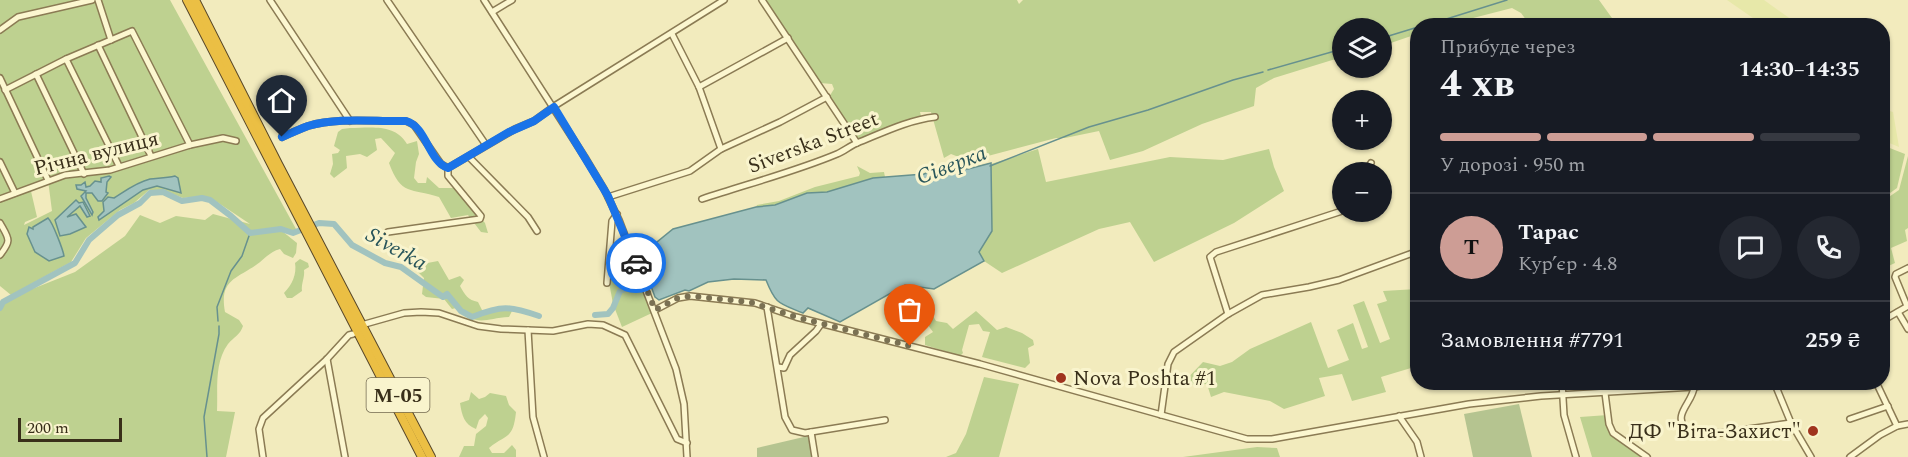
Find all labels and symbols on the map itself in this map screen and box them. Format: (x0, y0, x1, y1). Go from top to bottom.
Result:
pin (256, 75, 307, 137)
street label: Siverska Street (743, 103, 883, 182)
street label: Річна вулиця (30, 123, 162, 185)
water label: Сіверка (912, 137, 992, 194)
water label: Siverka (360, 219, 433, 280)
courier (606, 233, 666, 293)
pin (884, 284, 935, 346)
place label: Nova Poshta #1 (1073, 363, 1216, 395)
marker: Nova Poshta #1 (1054, 371, 1068, 385)
road number: М-05 (366, 378, 430, 412)
scale bar (18, 415, 122, 442)
place label: ДФ "Віта-Захист" (1629, 416, 1801, 448)
marker: ДФ "Віта-Захист" (1806, 424, 1820, 438)

